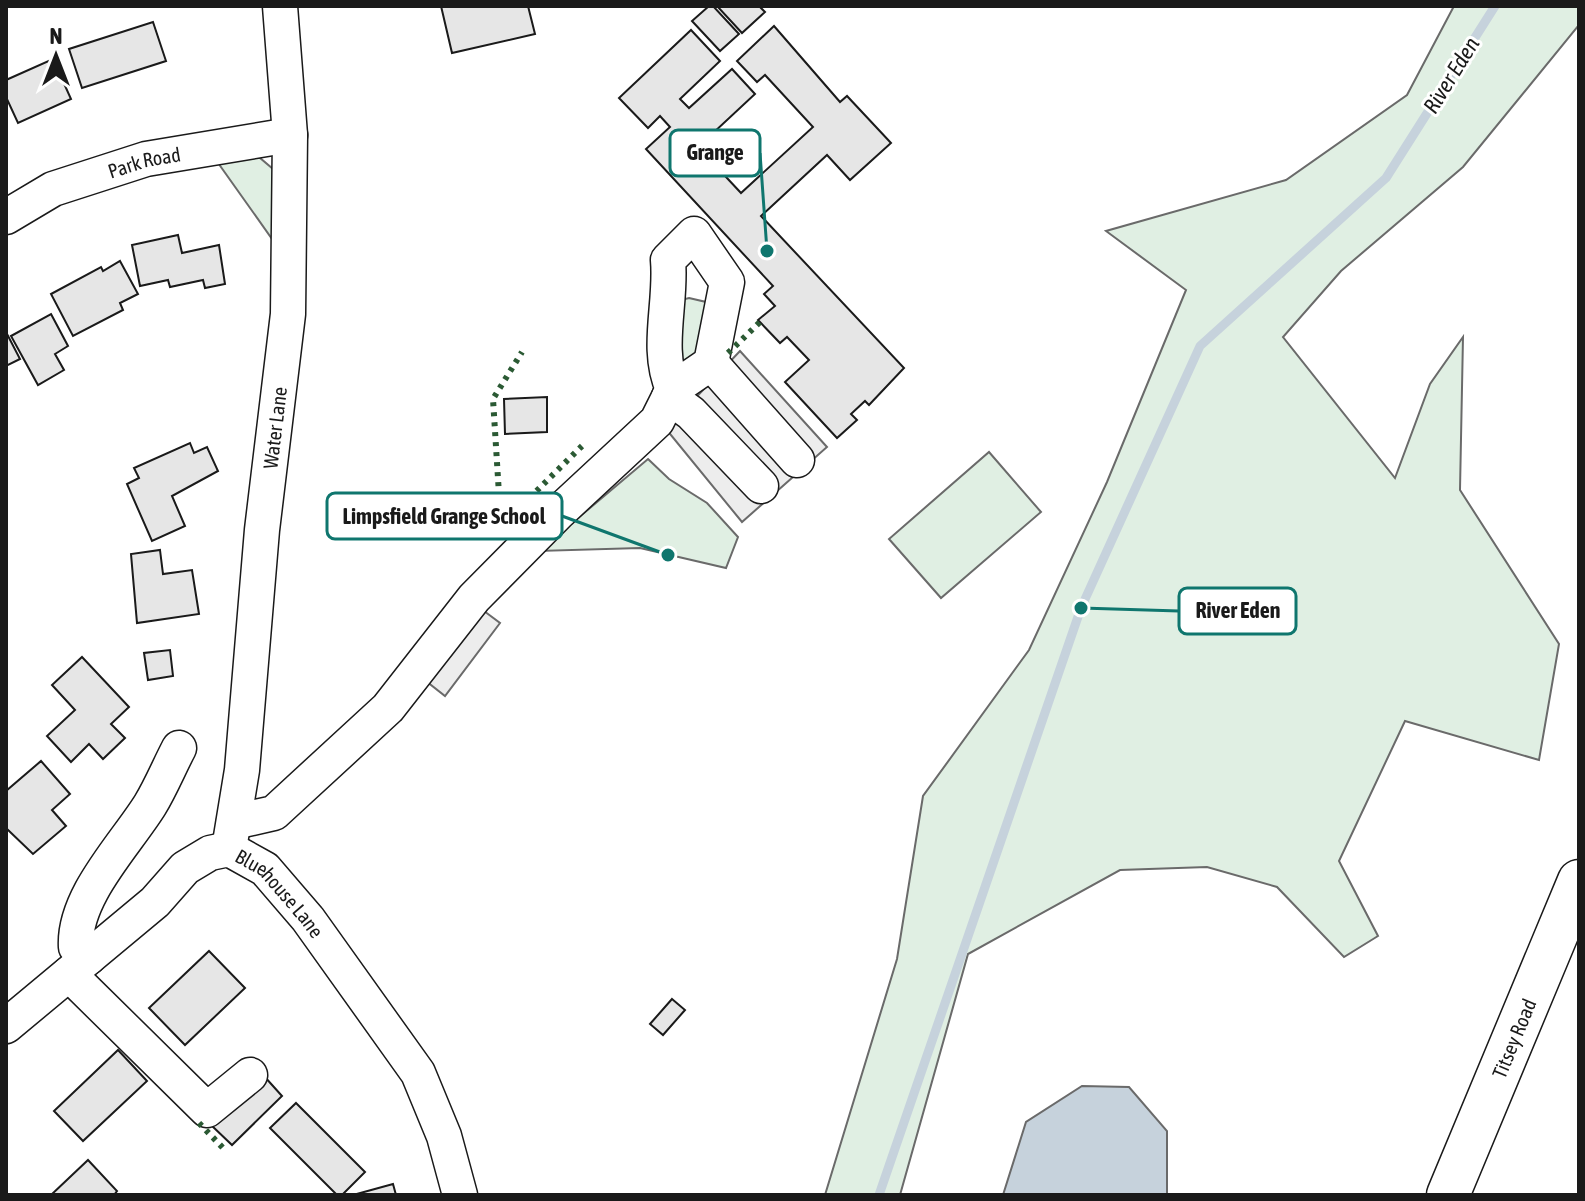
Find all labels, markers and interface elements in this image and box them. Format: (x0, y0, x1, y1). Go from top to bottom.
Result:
north arrow (16, 16, 96, 96)
text: N (50, 23, 62, 49)
water label: River Eden (1417, 32, 1485, 118)
callout: Grange (670, 130, 760, 176)
text: Grange (686, 139, 744, 165)
street label: Park Road (105, 142, 182, 182)
street label: Water Lane (258, 385, 291, 470)
callout: Limpsfield Grange School (327, 493, 562, 539)
text: Limpsfield Grange School (343, 503, 547, 529)
callout: River Eden (1179, 588, 1296, 634)
text: River Eden (1196, 597, 1280, 623)
street label: Bluehouse Lane (232, 844, 329, 942)
street label: Titsey Road (1487, 995, 1540, 1081)

